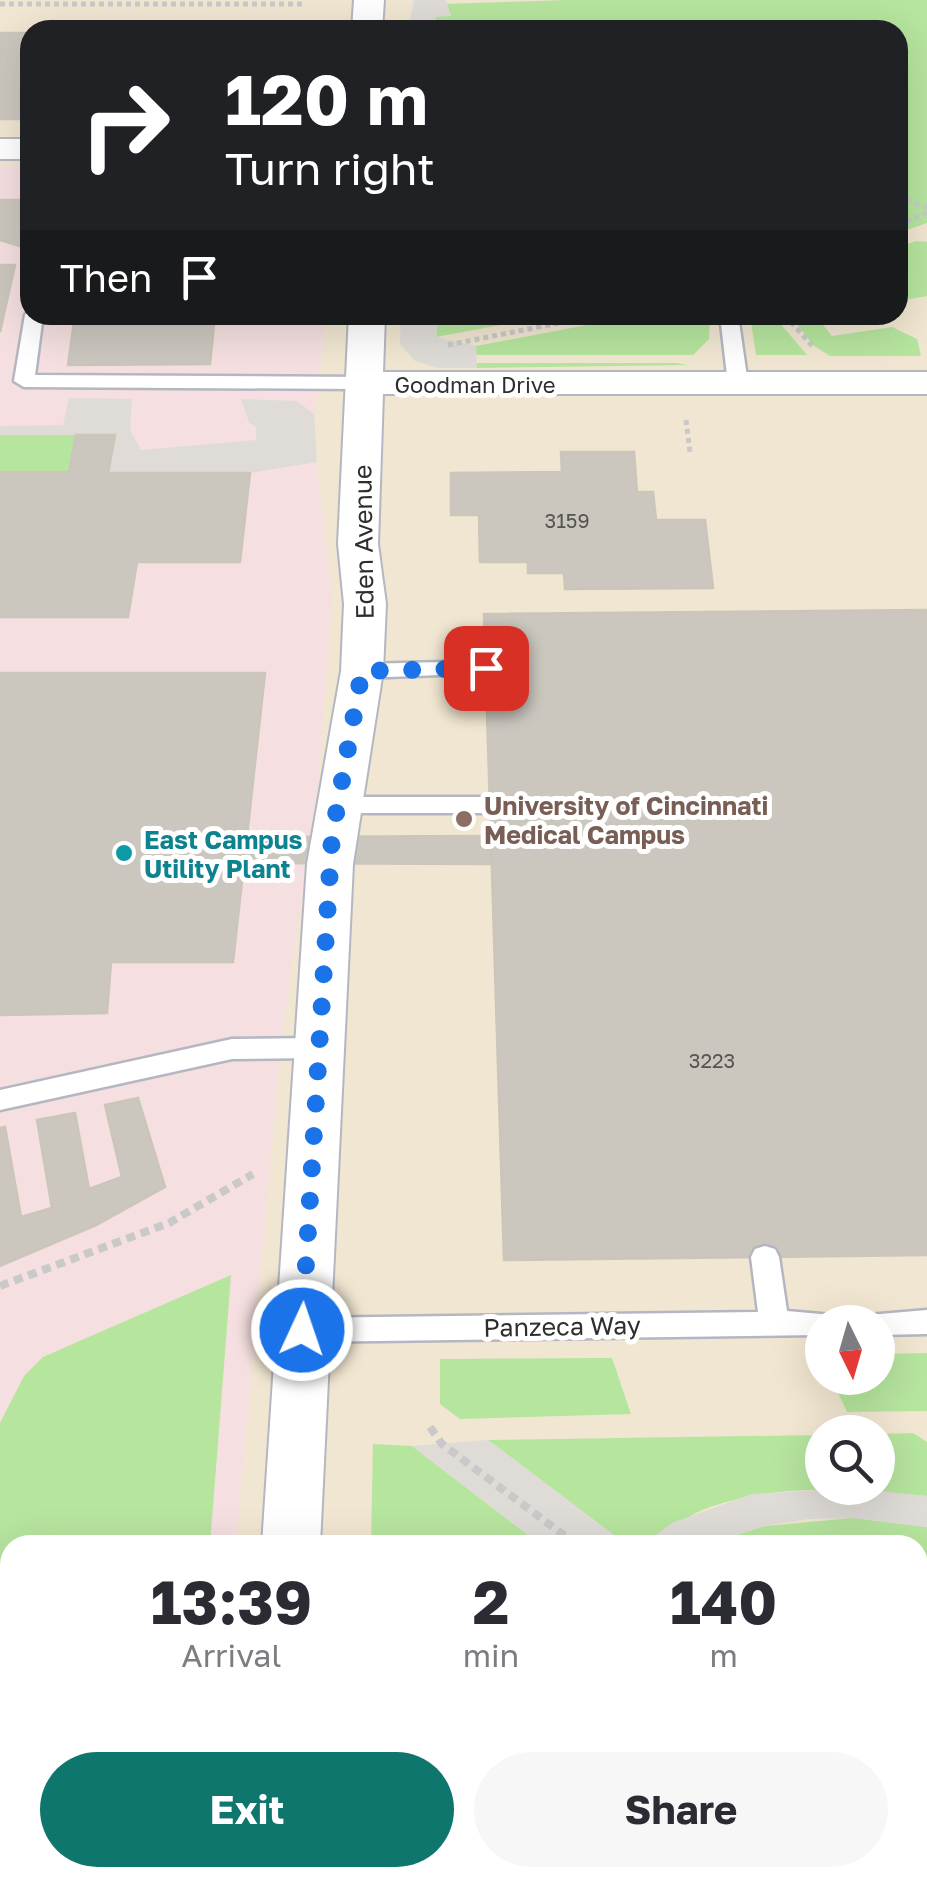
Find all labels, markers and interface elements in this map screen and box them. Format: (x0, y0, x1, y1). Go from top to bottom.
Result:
text: 120 m (225, 56, 428, 140)
icon: right (60, 60, 190, 190)
text: Turn right (225, 141, 435, 195)
icon: arrive (172, 250, 227, 305)
text: Then (60, 255, 152, 300)
street label: Goodman Drive (395, 371, 555, 398)
street label: Eden Avenue (346, 464, 380, 620)
house number: 3159 (544, 508, 590, 532)
pin (444, 626, 529, 711)
icon: arrive (459, 641, 514, 696)
place label: University of Cincinnati Medical Campus (484, 790, 768, 850)
marker: University of Cincinnati Medical Campus (453, 808, 475, 830)
place label: East Campus Utility Plant (144, 824, 303, 884)
marker: East Campus Utility Plant (113, 842, 135, 864)
house number: 3223 (689, 1048, 735, 1072)
position arrow (250, 1278, 354, 1382)
north arrow (805, 1305, 895, 1395)
map controls (805, 1305, 895, 1505)
street label: Panzeca Way (483, 1309, 641, 1343)
button: search (805, 1415, 895, 1505)
text: 13:39 (151, 1565, 312, 1637)
text: 2 (473, 1565, 509, 1637)
text: 140 (670, 1565, 777, 1637)
text: Arrival (181, 1636, 281, 1674)
text: min (463, 1636, 519, 1674)
text: m (709, 1636, 738, 1674)
button: Exit (40, 1752, 454, 1867)
button: Share (474, 1752, 888, 1867)

